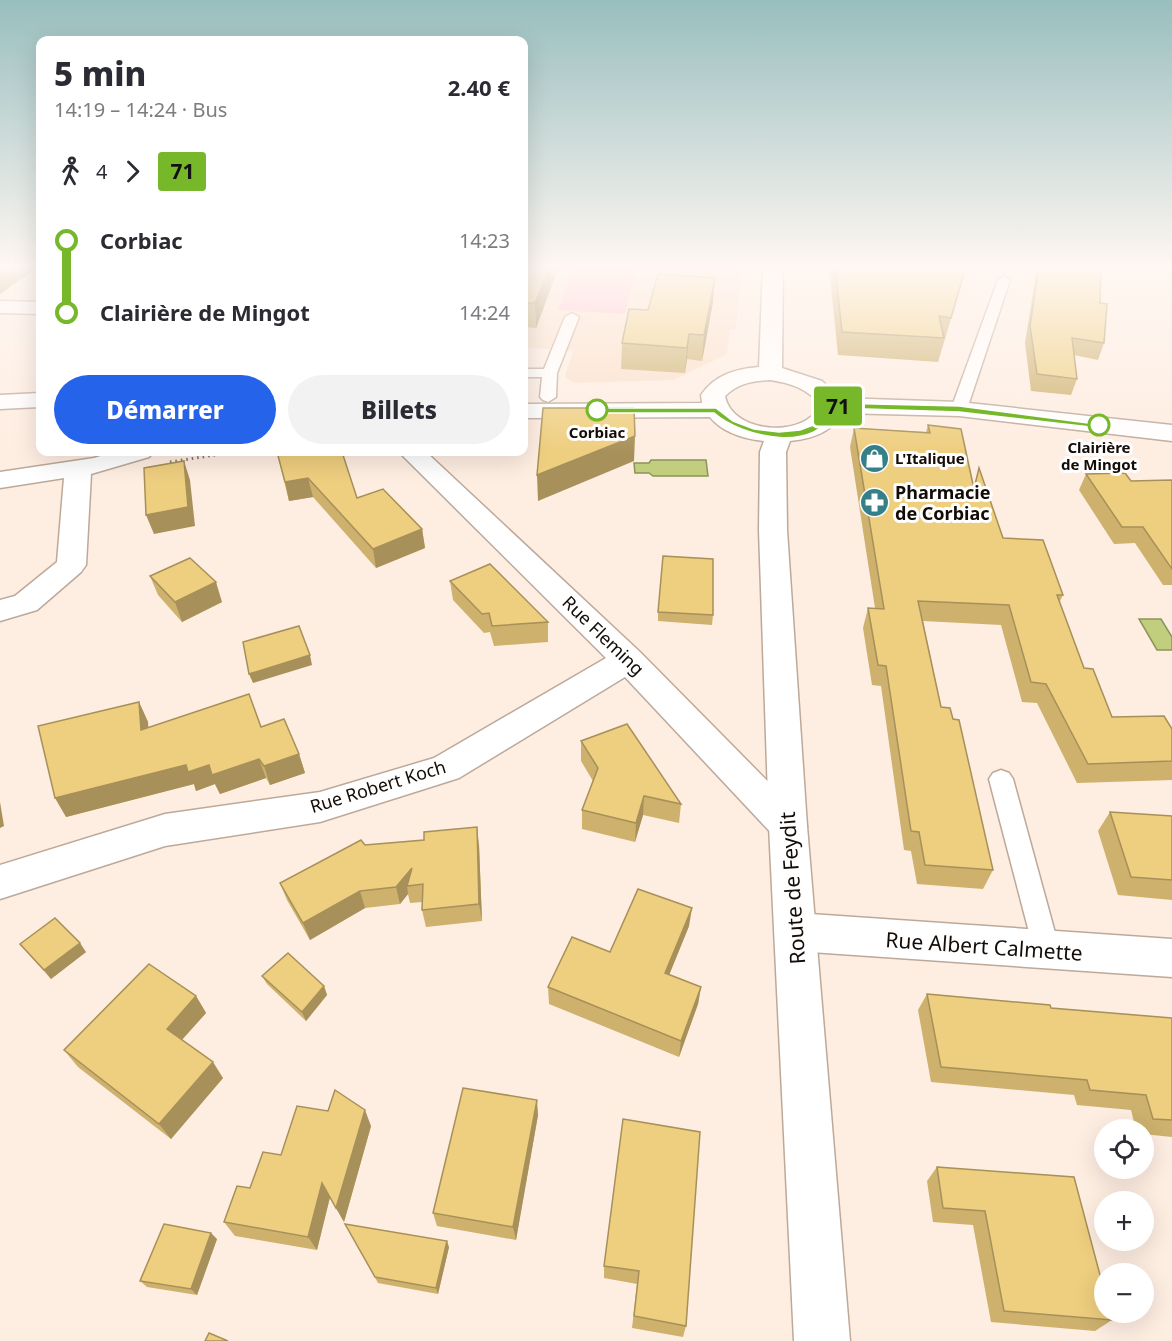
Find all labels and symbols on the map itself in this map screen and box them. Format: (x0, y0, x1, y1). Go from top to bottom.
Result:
line badge: 71 (811, 386, 865, 426)
marker: Corbiac (586, 399, 608, 421)
marker: Clairière de Mingot (1088, 414, 1110, 436)
place label: Corbiac (569, 422, 625, 442)
place label: Clairière de Mingot (1061, 437, 1138, 474)
shop icon: L'Italique (858, 443, 890, 475)
place label: L'Italique (895, 448, 965, 468)
place label: Pharmacie de Corbiac (895, 480, 990, 525)
pharmacy icon: Pharmacie de Corbiac (858, 487, 890, 519)
street label: Rue Fleming (558, 590, 650, 680)
street label: Rue Robert Koch (307, 754, 449, 818)
street label: Route de Feydit (773, 810, 811, 965)
street label: Rue Albert Calmette (885, 925, 1084, 967)

